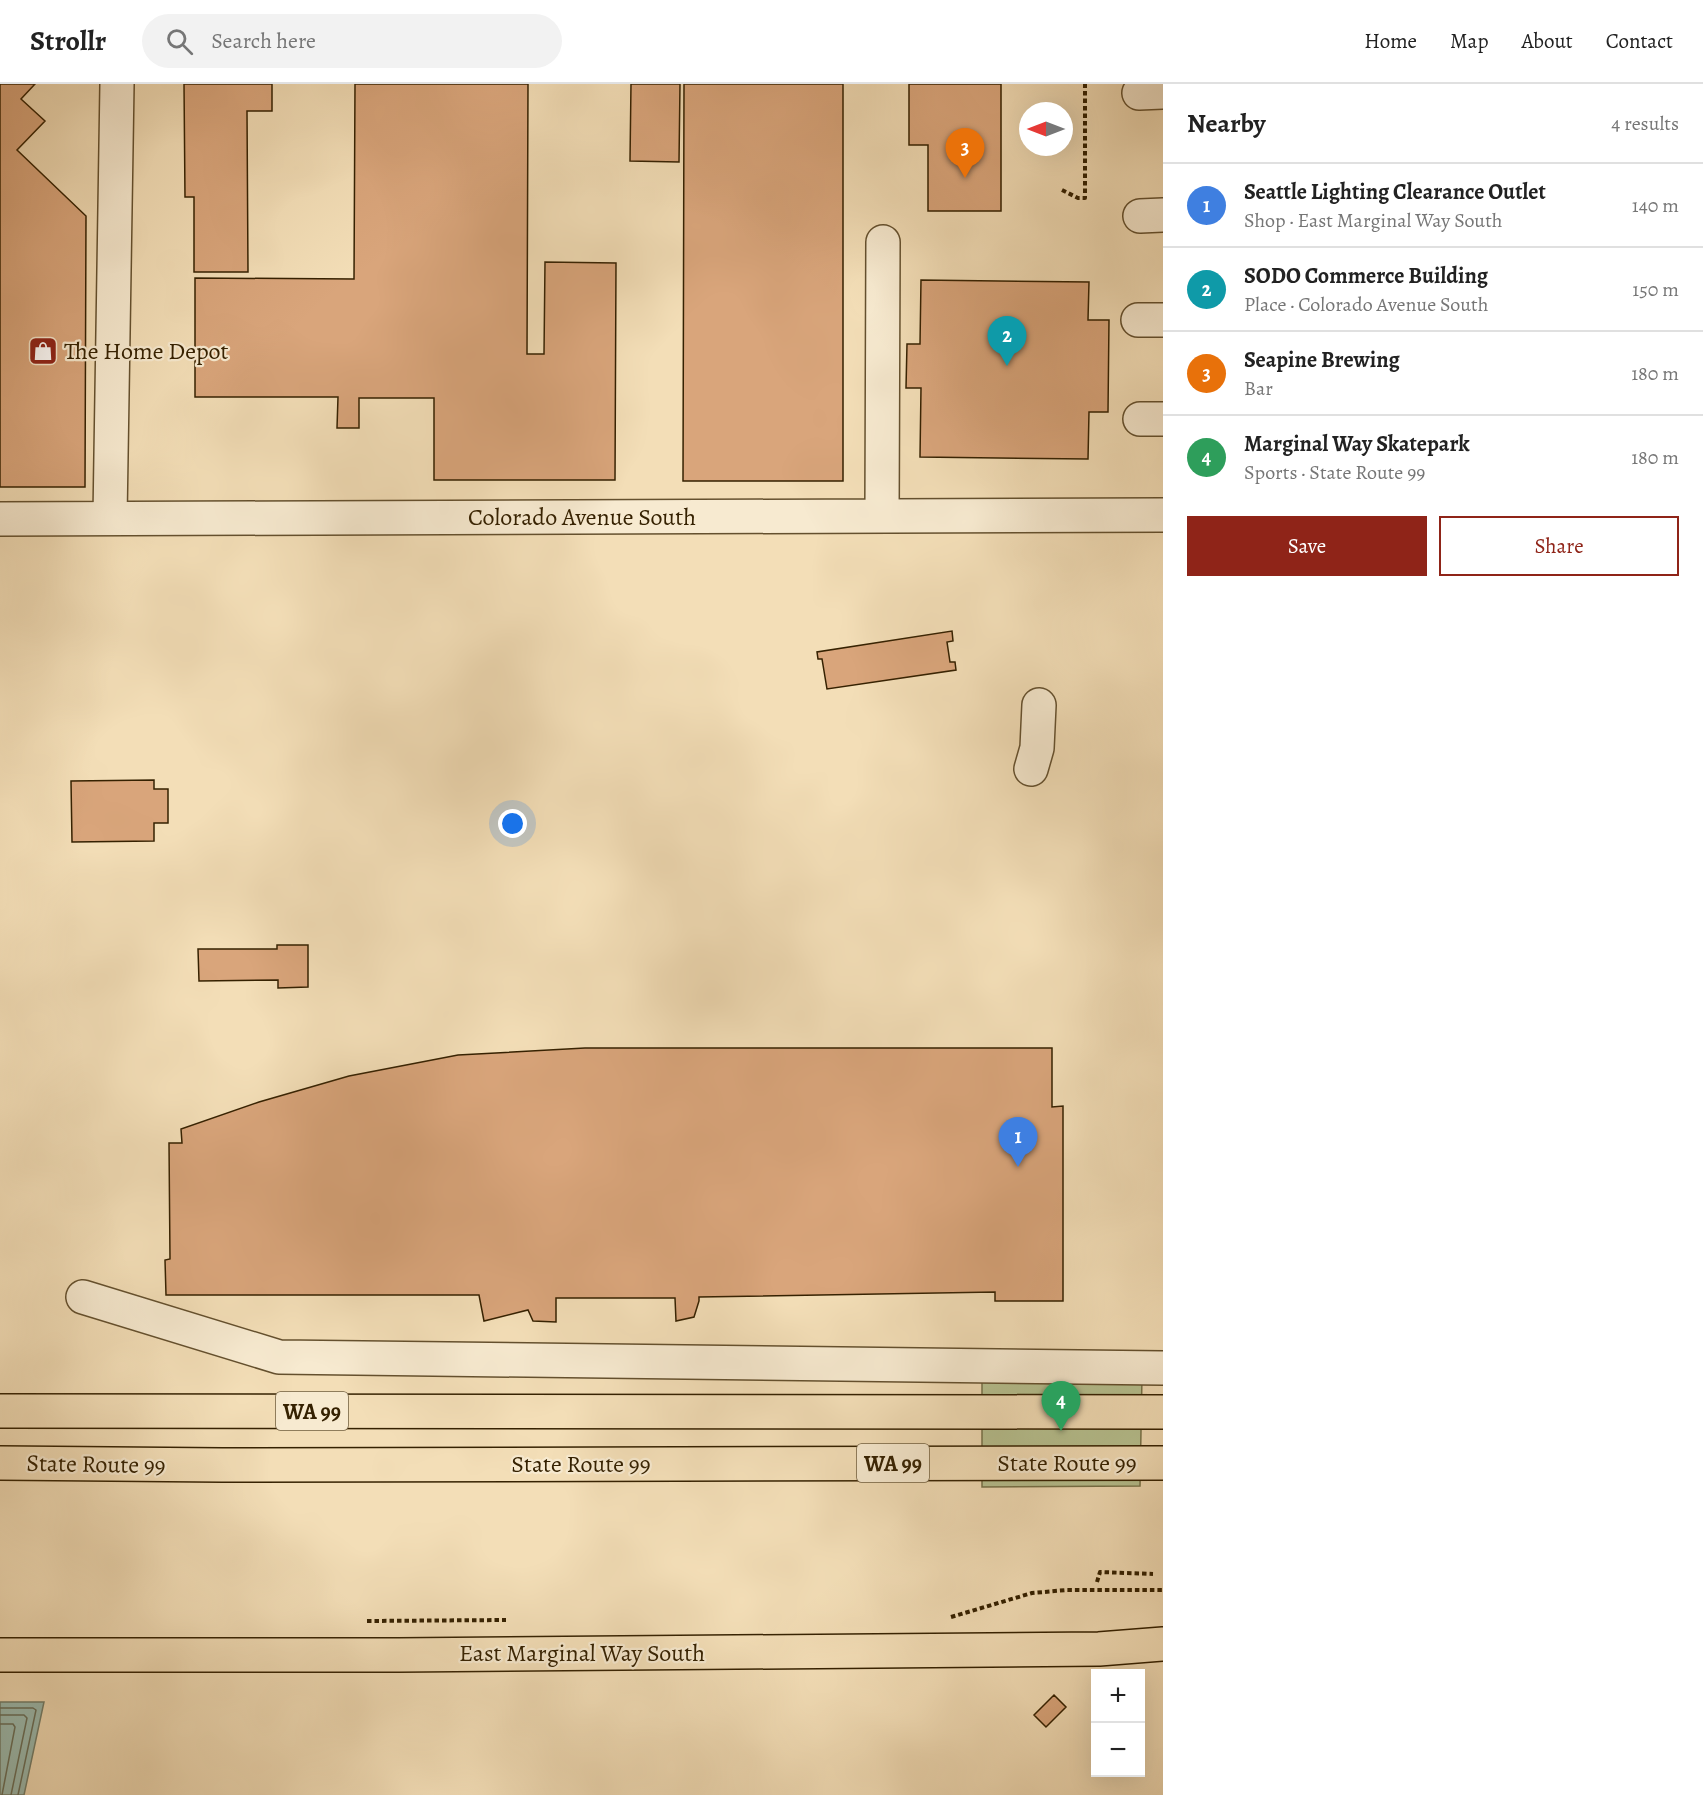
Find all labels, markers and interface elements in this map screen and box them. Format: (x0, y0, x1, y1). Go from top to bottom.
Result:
search box (142, 14, 562, 68)
text: Strollr (30, 22, 106, 60)
icon: search (163, 25, 196, 58)
text: Search here (211, 26, 316, 56)
text: Home (1364, 27, 1417, 55)
text: Map (1450, 27, 1488, 55)
text: About (1521, 27, 1573, 55)
text: Contact (1606, 27, 1673, 55)
north arrow (1019, 102, 1073, 156)
text: Nearby (1187, 106, 1266, 141)
text: 4 results (1611, 110, 1679, 137)
pin: 3 (946, 128, 984, 178)
text: Seattle Lighting Clearance Outlet (1244, 177, 1546, 207)
text: 1 (1203, 192, 1210, 219)
text: 140 m (1632, 192, 1679, 219)
text: Shop · East Marginal Way South (1244, 207, 1502, 234)
text: SODO Commerce Building (1244, 261, 1488, 291)
text: 2 (1202, 276, 1211, 303)
text: 150 m (1632, 276, 1679, 303)
text: Place · Colorado Avenue South (1244, 291, 1488, 318)
pin: 2 (988, 316, 1026, 366)
shop icon: The Home Depot (27, 335, 59, 367)
place label: The Home Depot (64, 335, 229, 367)
text: Seapine Brewing (1244, 345, 1400, 375)
text: 3 (1202, 360, 1211, 387)
text: 180 m (1631, 360, 1679, 387)
text: Bar (1244, 375, 1273, 402)
text: Marginal Way Skatepark (1244, 429, 1470, 459)
text: 4 (1202, 444, 1211, 471)
text: 180 m (1631, 444, 1679, 471)
text: Sports · State Route 99 (1244, 459, 1425, 486)
street label: Colorado Avenue South (468, 501, 696, 533)
button: Save (1187, 516, 1427, 576)
button: Share (1439, 516, 1679, 576)
your location (498, 809, 527, 838)
pin: 1 (998, 1118, 1038, 1167)
pin: 4 (1042, 1382, 1080, 1431)
road number: WA 99 (276, 1392, 348, 1430)
road number: WA 99 (857, 1444, 929, 1482)
street label: State Route 99 (26, 1447, 166, 1481)
street label: State Route 99 (997, 1447, 1137, 1479)
street label: State Route 99 (511, 1448, 651, 1480)
street label: East Marginal Way South (459, 1637, 705, 1669)
map controls (1091, 1669, 1145, 1777)
button: + (1091, 1669, 1145, 1723)
button: − (1091, 1723, 1145, 1777)

